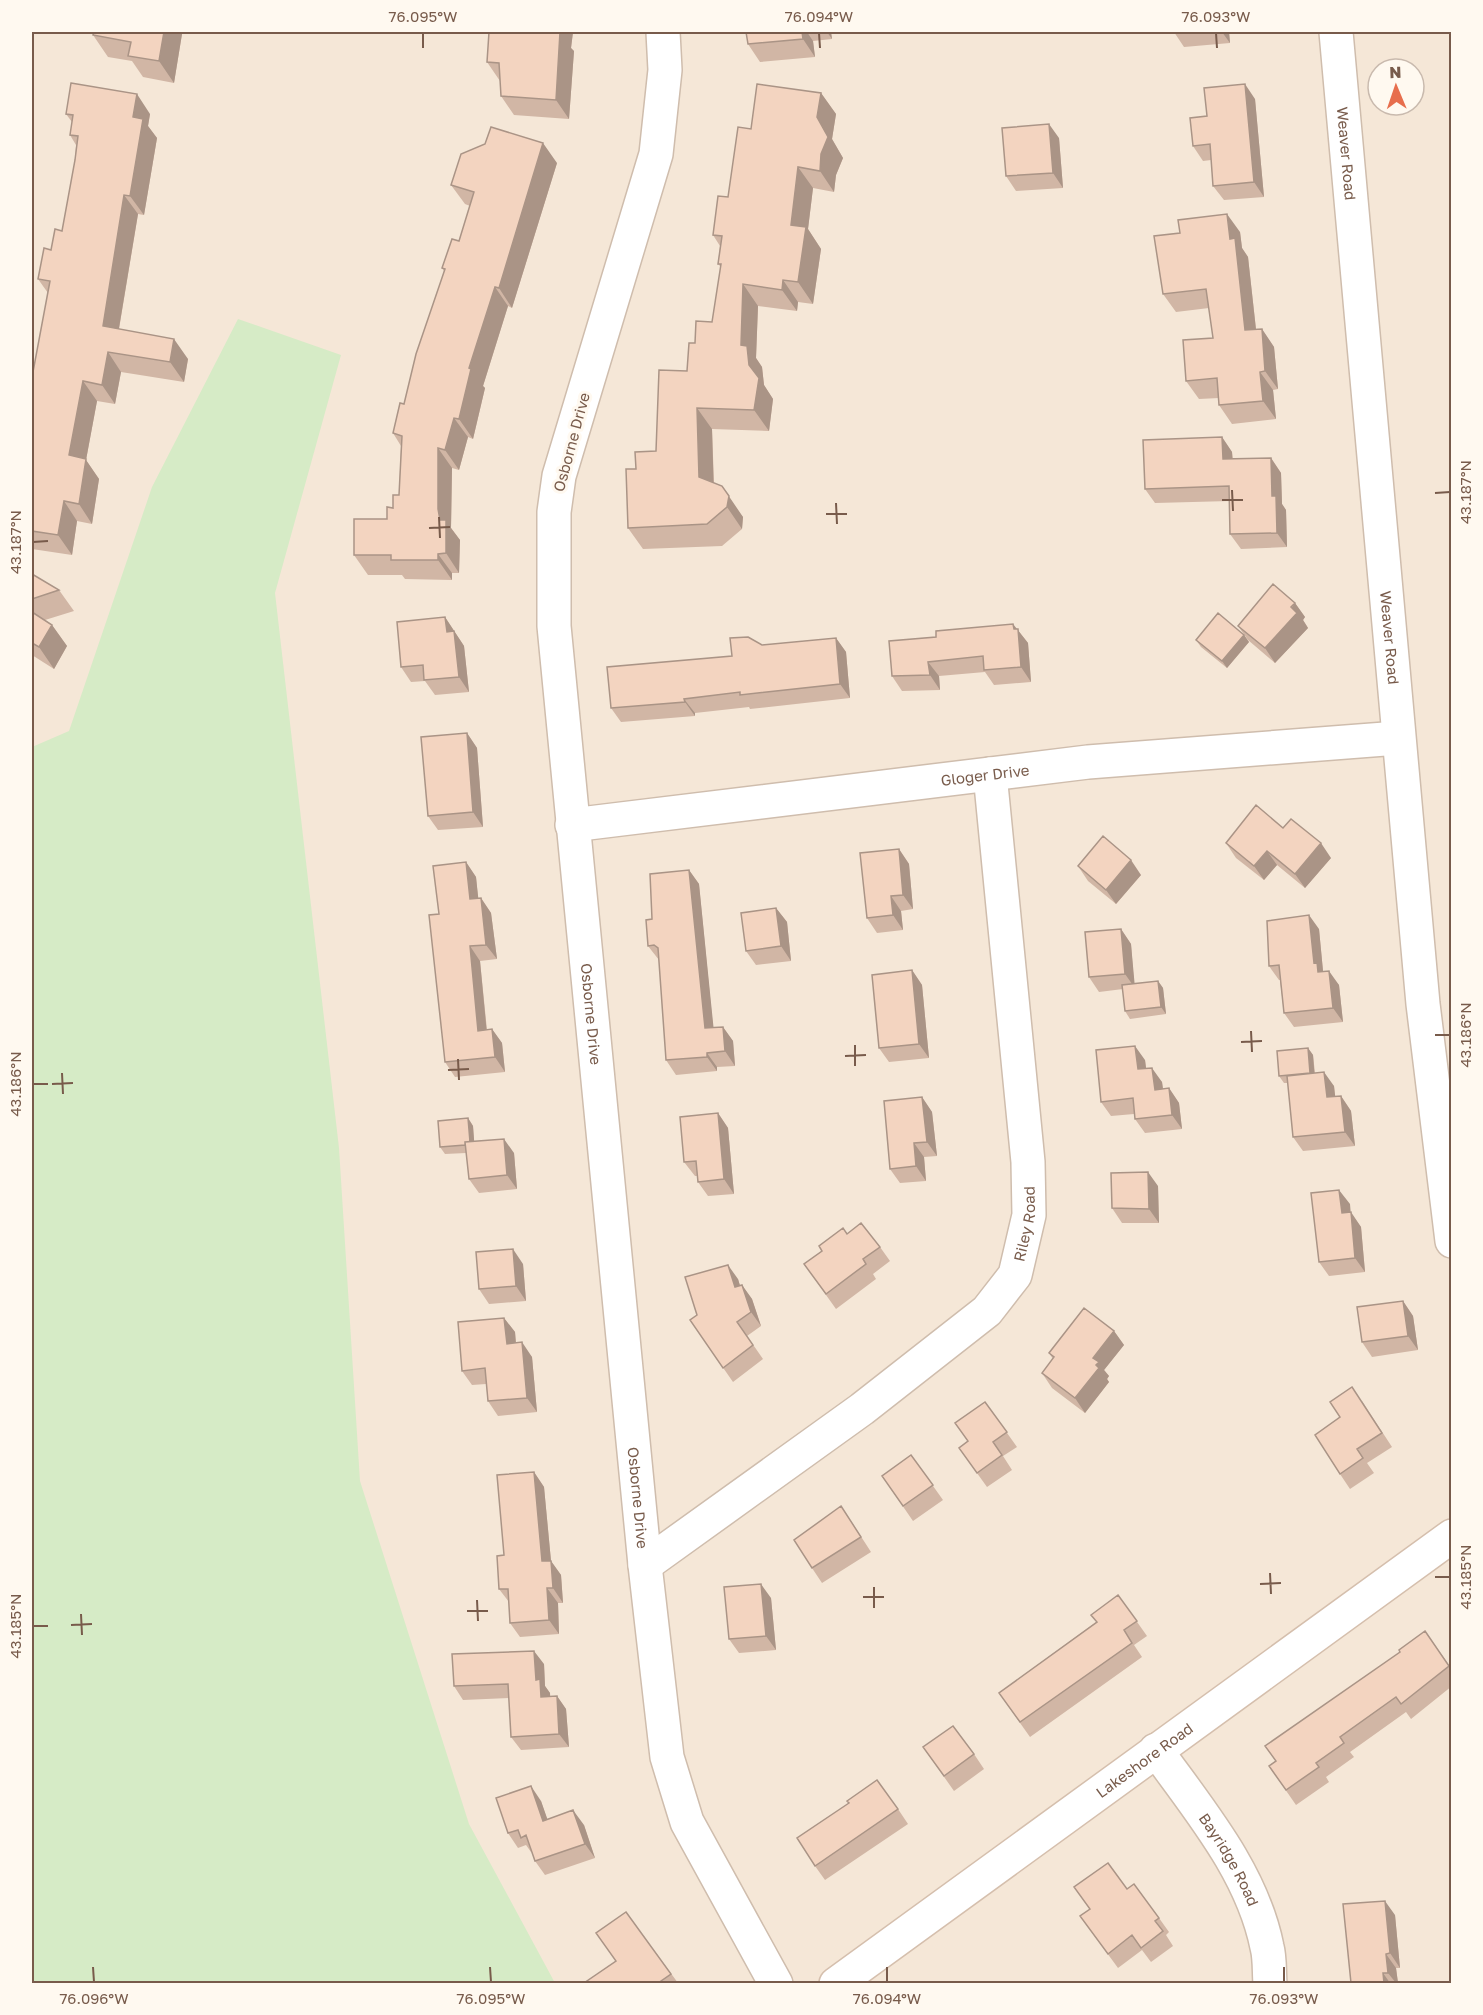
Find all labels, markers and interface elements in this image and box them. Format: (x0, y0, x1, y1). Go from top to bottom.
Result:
text: 76.095°W (389, 7, 457, 25)
text: 76.094°W (785, 7, 853, 25)
text: 76.093°W (1182, 7, 1250, 25)
north arrow (1366, 57, 1426, 117)
text: N (1389, 62, 1402, 82)
street label: Weaver Road (1334, 106, 1360, 201)
street label: Osborne Drive (549, 390, 593, 494)
text: 43.187°N (1456, 460, 1474, 524)
text: 43.187°N (6, 510, 24, 574)
street label: Weaver Road (1377, 590, 1403, 685)
street label: Gloger Drive (940, 760, 1031, 789)
street label: Osborne Drive (578, 962, 606, 1066)
text: 43.186°N (1456, 1002, 1474, 1068)
text: 43.186°N (6, 1051, 24, 1117)
street label: Riley Road (1009, 1186, 1038, 1263)
street label: Osborne Drive (625, 1446, 652, 1550)
text: 43.185°N (1456, 1545, 1474, 1609)
text: 43.185°N (6, 1594, 24, 1658)
street label: Lakeshore Road (1092, 1719, 1196, 1801)
street label: Bayridge Road (1196, 1809, 1263, 1908)
text: 76.096°W (59, 1989, 129, 2007)
text: 76.095°W (457, 1989, 525, 2007)
text: 76.094°W (853, 1989, 921, 2007)
text: 76.093°W (1250, 1989, 1318, 2007)

